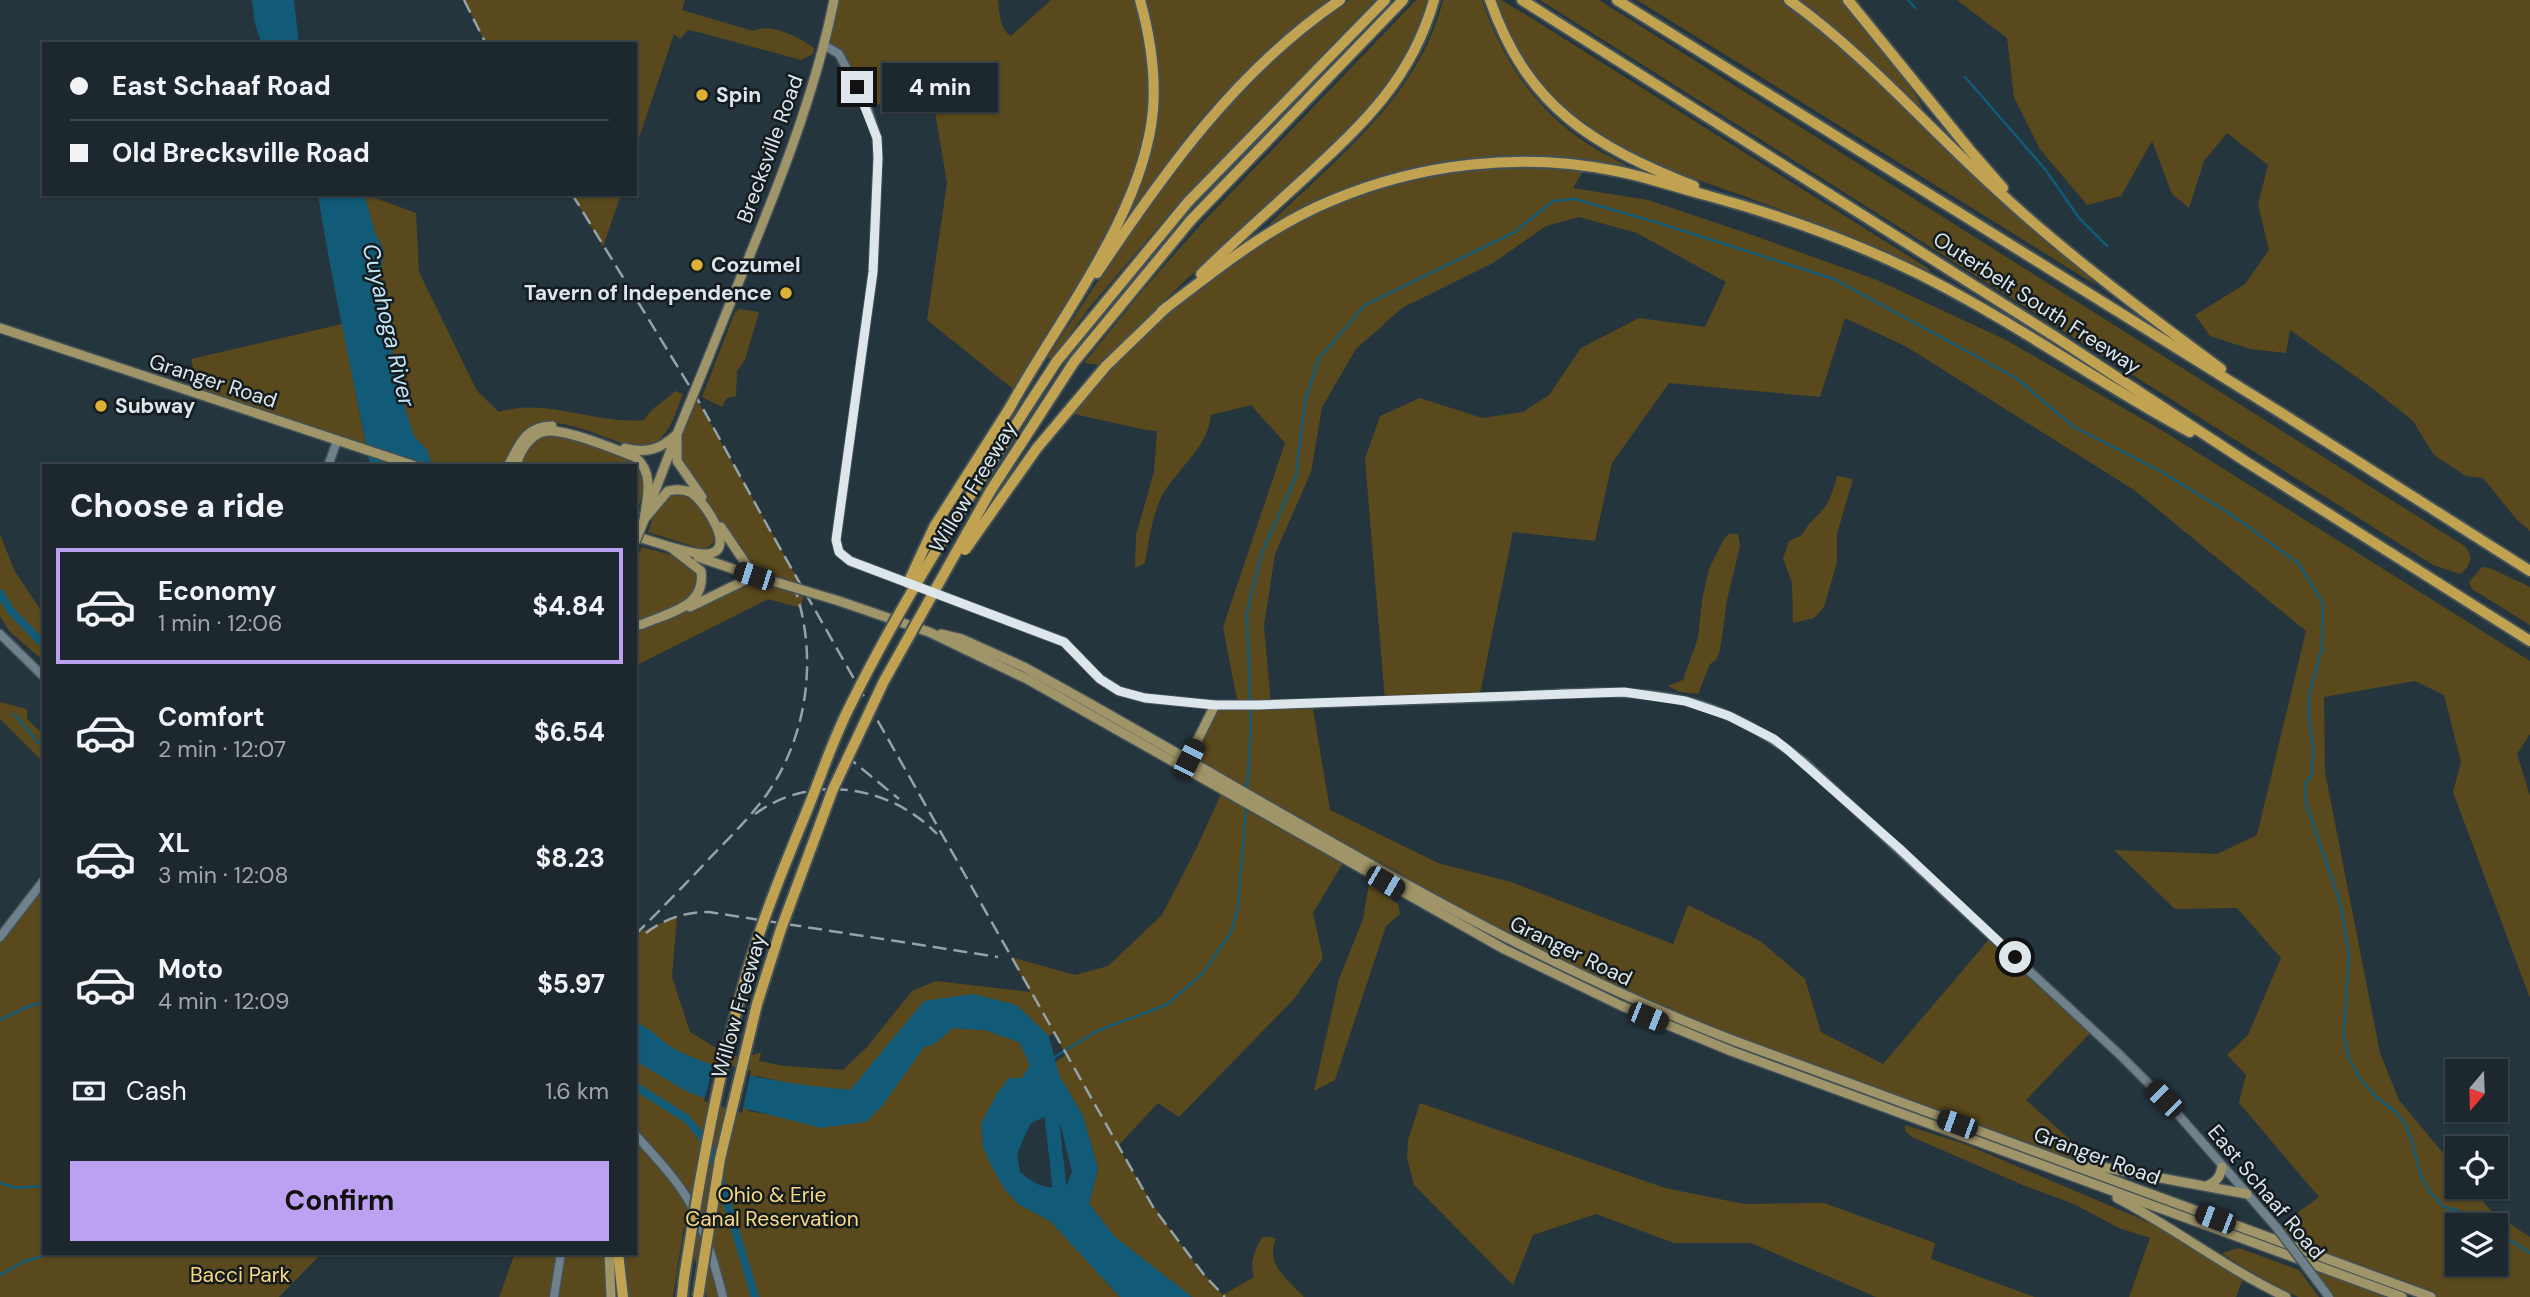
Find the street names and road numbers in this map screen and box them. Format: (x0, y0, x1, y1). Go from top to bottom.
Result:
street label: Brecksville Road (730, 71, 810, 227)
street label: Outerbelt South Freeway (1928, 225, 2147, 381)
street label: Granger Road (146, 347, 280, 415)
street label: Willow Freeway (923, 416, 1024, 558)
street label: Granger Road (1505, 909, 1637, 993)
street label: Willow Freeway (705, 930, 773, 1081)
street label: East Schaaf Road (2201, 1119, 2331, 1265)
street label: Granger Road (2030, 1120, 2164, 1192)

